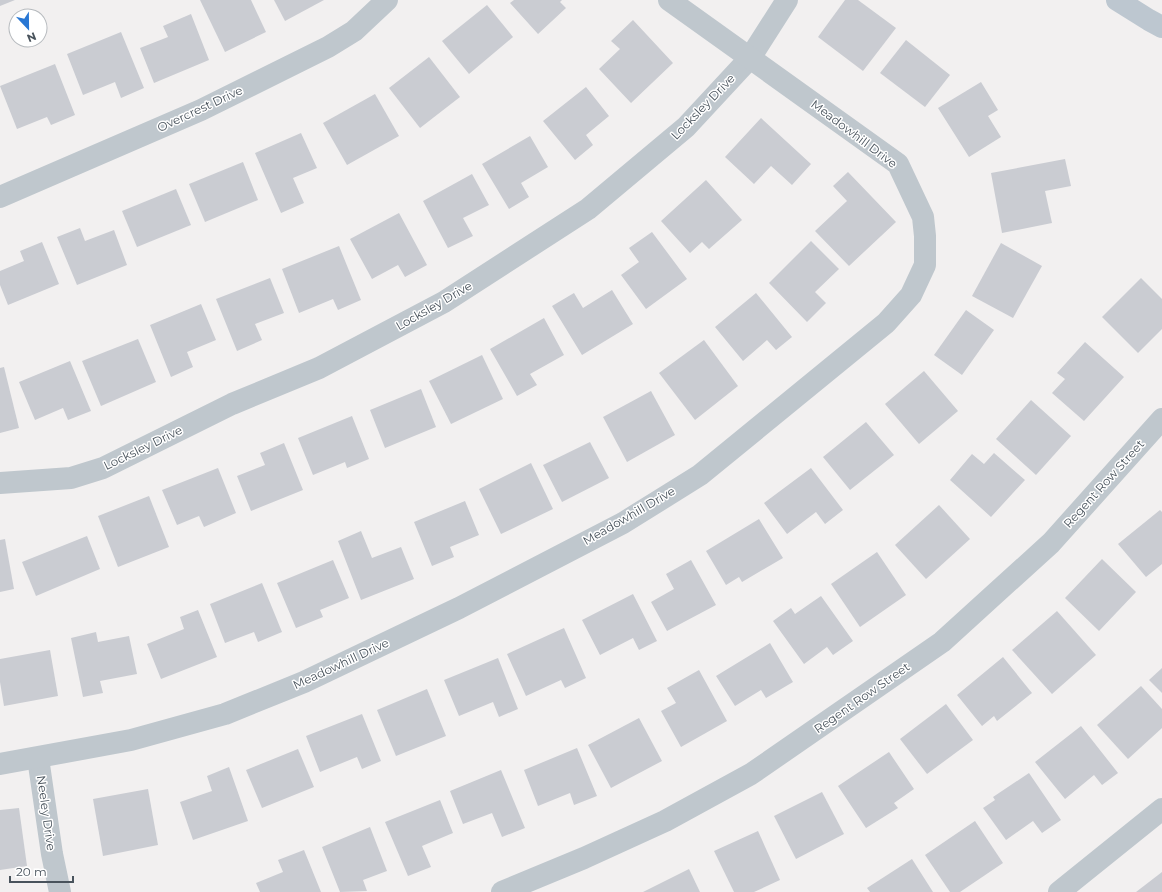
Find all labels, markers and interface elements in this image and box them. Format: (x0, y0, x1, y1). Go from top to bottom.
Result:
north arrow (8, 8, 48, 48)
text: N (25, 29, 38, 45)
street label: Locksley Drive (668, 71, 738, 143)
street label: Overcrest Drive (155, 82, 245, 135)
street label: Meadowhill Drive (808, 96, 900, 171)
street label: Locksley Drive (393, 278, 475, 333)
street label: Locksley Drive (101, 422, 184, 473)
street label: Regent Row Street (1060, 436, 1147, 531)
street label: Meadowhill Drive (580, 483, 678, 548)
street label: Meadowhill Drive (290, 635, 391, 692)
street label: Regent Row Street (811, 659, 913, 736)
street label: Neeley Drive (34, 774, 59, 851)
scale bar (10, 858, 73, 884)
text: 20 m (16, 864, 47, 879)

